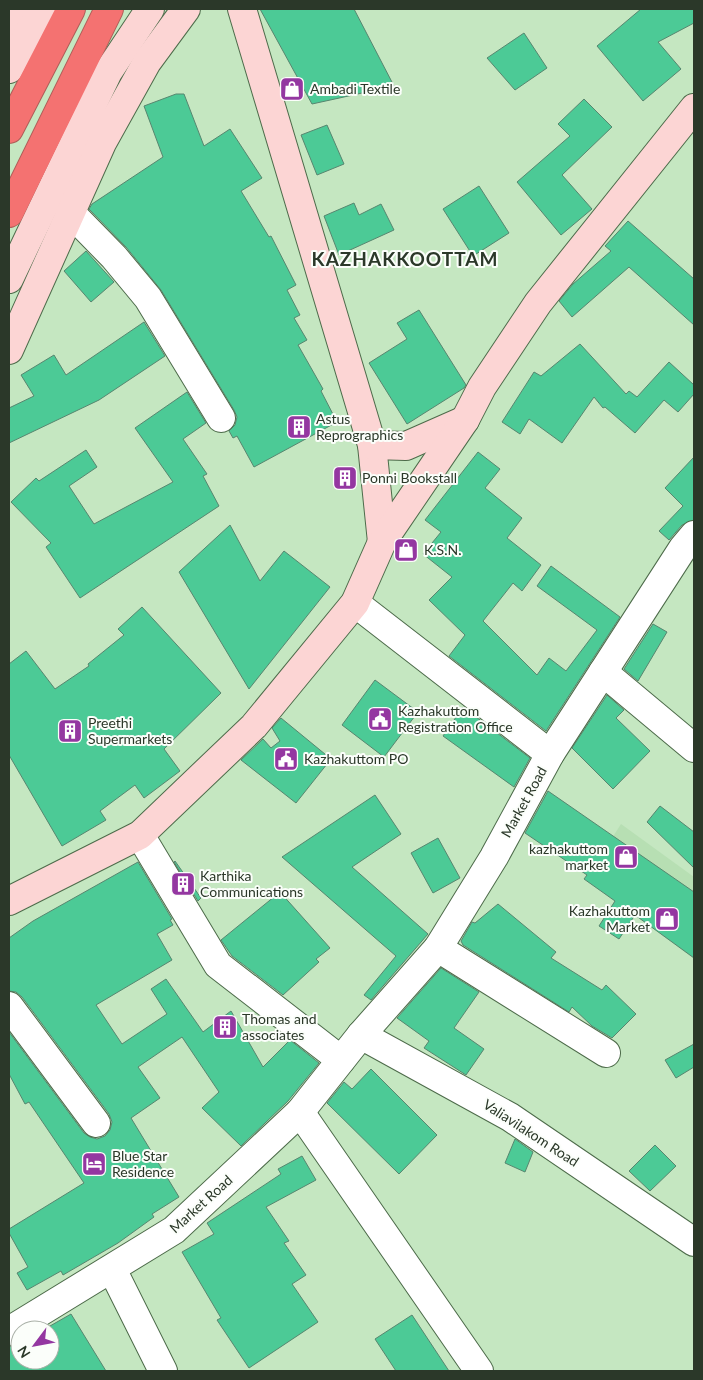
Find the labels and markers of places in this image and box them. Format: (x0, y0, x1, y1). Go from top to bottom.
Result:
shop icon: Ambadi Textile (279, 76, 305, 102)
place label: Ambadi Textile (310, 80, 400, 97)
place label: Astus Reprographics (316, 410, 403, 443)
building icon: Astus Reprographics (286, 414, 312, 440)
building icon: Ponni Bookstall (332, 465, 358, 491)
place label: Ponni Bookstall (362, 469, 457, 486)
shop icon: K.S.N. (393, 537, 419, 563)
place label: K.S.N. (424, 541, 461, 558)
place label: Kazhakuttom Registration Office (398, 702, 513, 735)
public building icon: Kazhakuttom Registration Office (367, 706, 393, 732)
place label: Preethi Supermarkets (88, 714, 172, 747)
building icon: Preethi Supermarkets (57, 718, 83, 744)
public building icon: Kazhakuttom PO (273, 746, 299, 772)
place label: Kazhakuttom PO (304, 750, 408, 767)
place label: kazhakuttom market (529, 840, 608, 873)
shop icon: kazhakuttom market (613, 844, 639, 870)
place label: Karthika Communications (200, 867, 303, 900)
building icon: Karthika Communications (170, 871, 196, 897)
place label: Kazhakuttom Market (569, 902, 650, 935)
shop icon: Kazhakuttom Market (654, 906, 680, 932)
place label: Thomas and associates (242, 1010, 317, 1043)
building icon: Thomas and associates (212, 1014, 238, 1040)
place label: Blue Star Residence (112, 1147, 174, 1180)
hotel icon: Blue Star Residence (81, 1151, 107, 1177)

